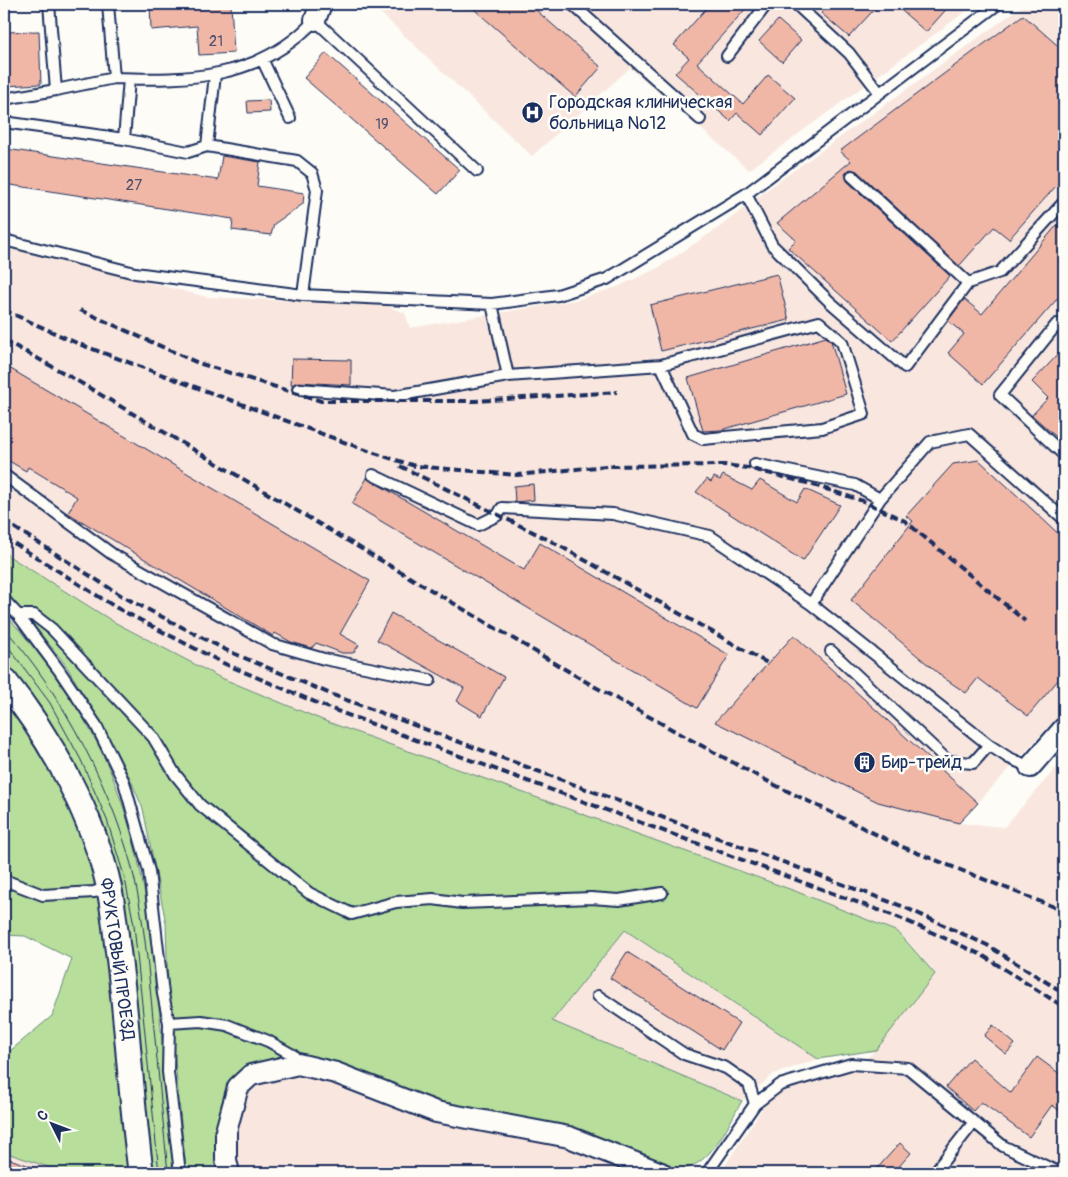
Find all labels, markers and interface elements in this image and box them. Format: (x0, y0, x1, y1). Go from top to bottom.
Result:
house number: 21 (209, 32, 223, 51)
place label: Городская клиническая больница №12 (549, 91, 732, 135)
hospital icon: Городская клиническая больница №12 (521, 100, 545, 124)
house number: 19 (375, 115, 389, 134)
house number: 27 (126, 176, 142, 195)
building icon: Бир-трейд (853, 750, 877, 774)
place label: Бир-трейд (881, 751, 962, 774)
street label: ФРУКТОВЫЙ ПРОЕЗД (94, 876, 140, 1042)
north arrow (28, 1100, 78, 1150)
text: С (34, 1106, 52, 1125)

